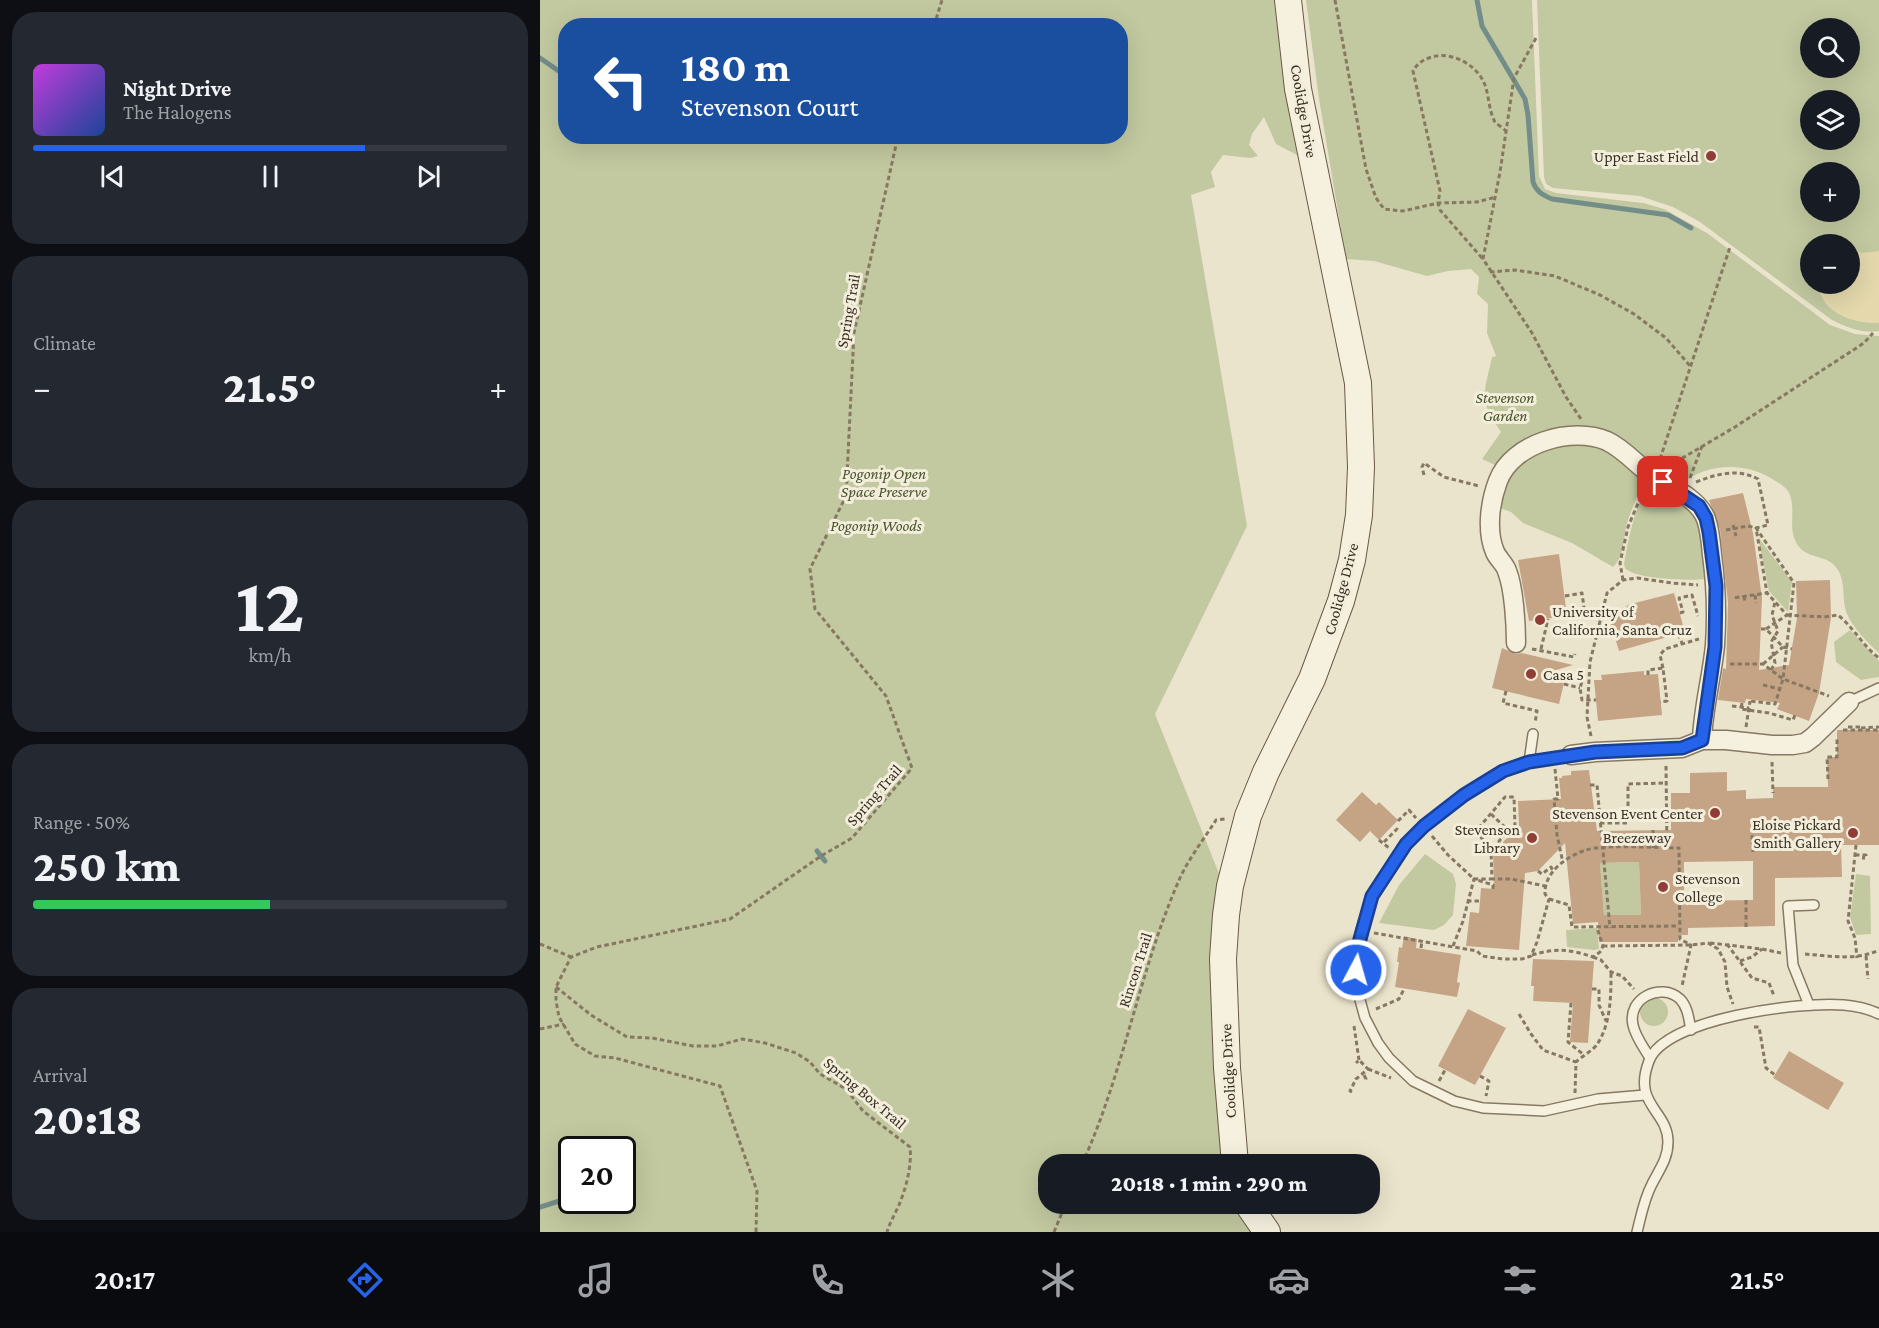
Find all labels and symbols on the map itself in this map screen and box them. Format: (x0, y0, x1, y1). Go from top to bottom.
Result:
street label: Coolidge Drive (1286, 63, 1321, 159)
place label: Upper East Field (1594, 148, 1700, 166)
marker: Upper East Field (1704, 149, 1718, 163)
street label: Spring Trail (833, 273, 864, 350)
park label: Stevenson Garden (1476, 389, 1534, 424)
pin (1637, 456, 1688, 507)
park label: Pogonip Open Space Preserve (841, 465, 927, 501)
park label: Pogonip Woods (830, 517, 922, 535)
street label: Coolidge Drive (1321, 541, 1362, 637)
place label: University of California, Santa Cruz (1552, 603, 1692, 638)
marker: University of California, Santa Cruz (1533, 613, 1547, 627)
place label: Casa 5 (1543, 666, 1584, 683)
marker: Casa 5 (1524, 667, 1538, 681)
street label: Spring Trail (843, 761, 906, 830)
place label: Stevenson Event Center (1552, 805, 1703, 822)
marker: Stevenson Event Center (1708, 806, 1722, 820)
place label: Eloise Pickard Smith Gallery (1752, 816, 1842, 852)
place label: Stevenson Library (1455, 821, 1521, 857)
marker: Eloise Pickard Smith Gallery (1846, 826, 1860, 840)
street label: Breezeway (1603, 829, 1672, 847)
marker: Stevenson Library (1525, 831, 1539, 845)
place label: Stevenson College (1675, 870, 1741, 906)
marker: Stevenson College (1656, 880, 1670, 894)
street label: Rincon Trail (1115, 930, 1155, 1010)
position arrow (1324, 938, 1388, 1002)
street label: Coolidge Drive (1217, 1023, 1240, 1119)
street label: Spring Box Trail (820, 1054, 910, 1133)
speed limit sign: 20 (558, 1136, 636, 1214)

